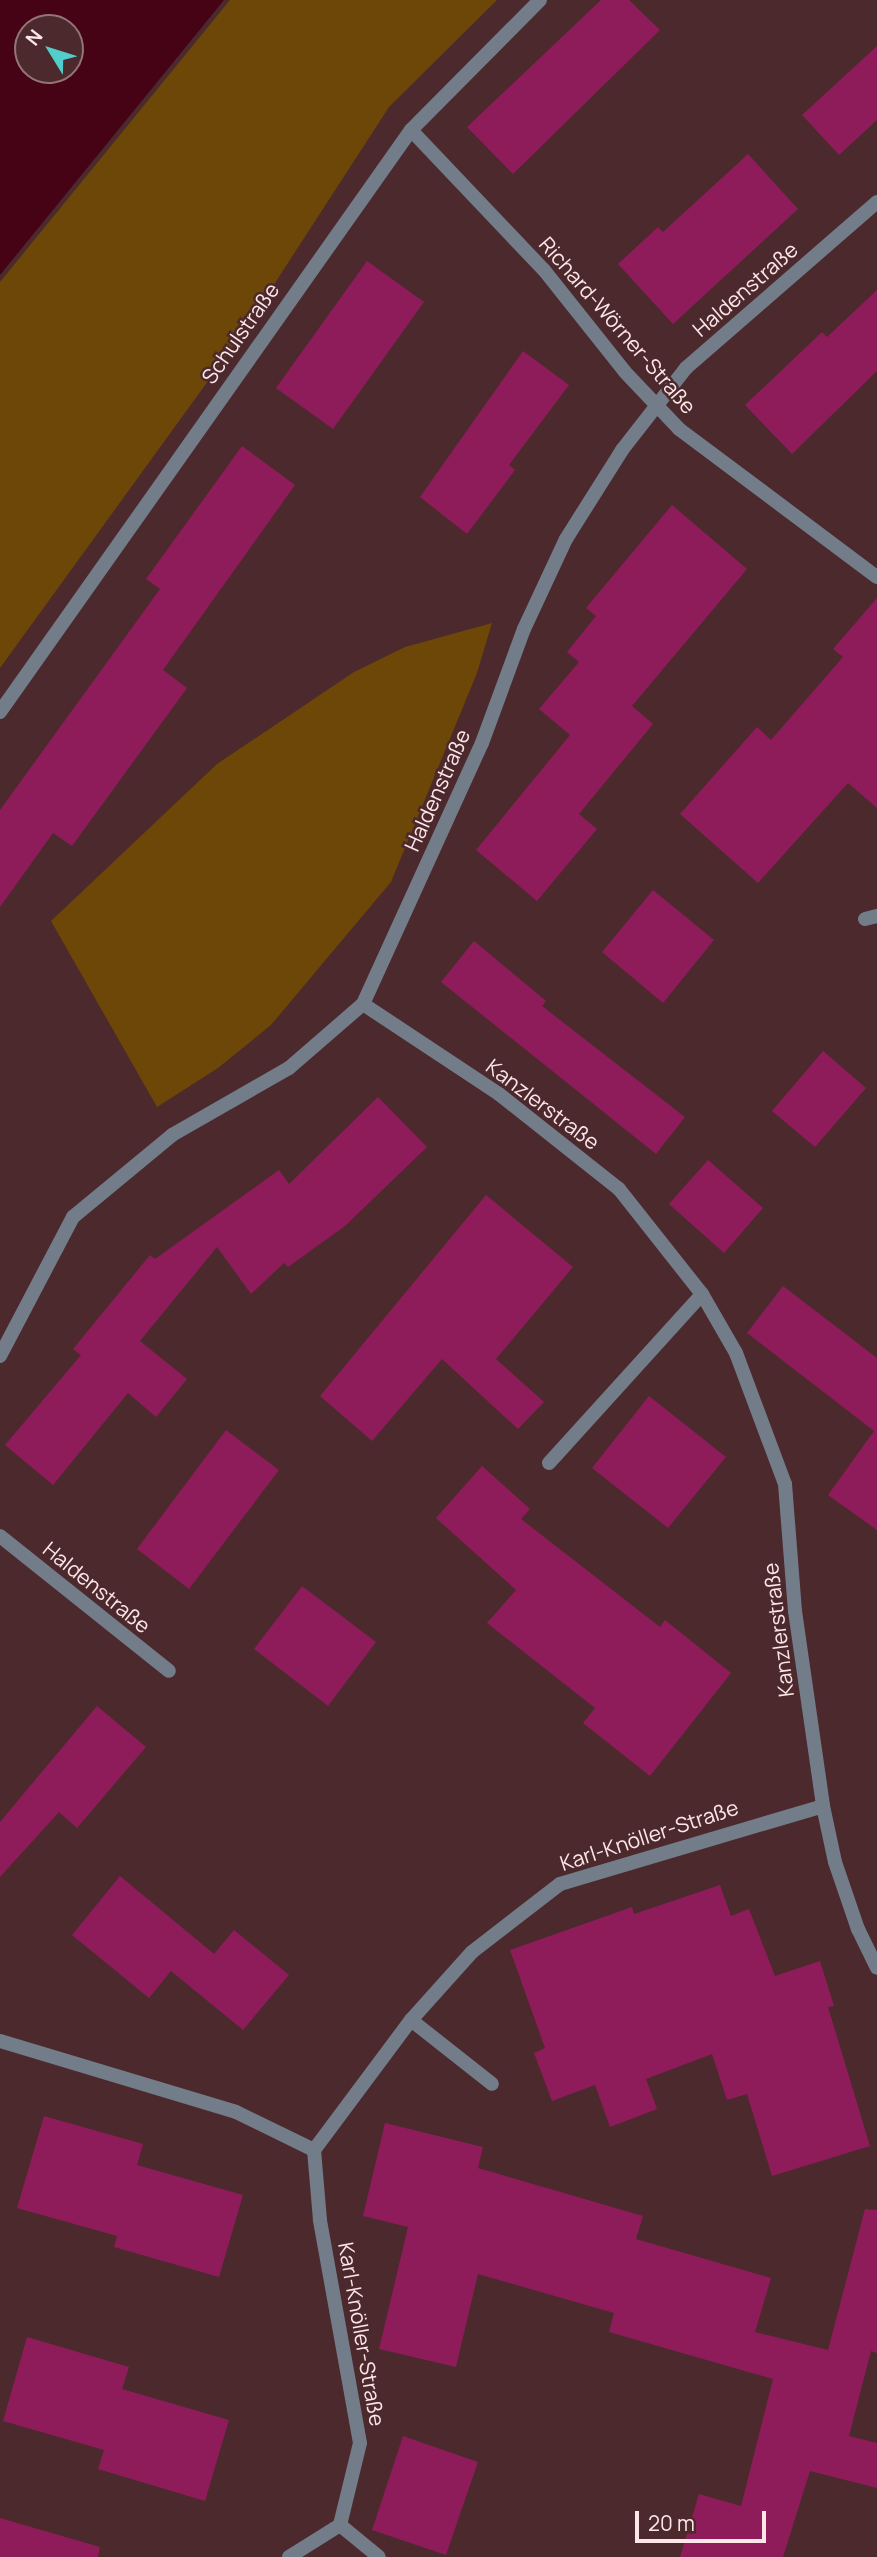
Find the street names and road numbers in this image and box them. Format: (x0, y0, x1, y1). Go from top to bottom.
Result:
street label: Richard-Wörner-Straße (534, 231, 702, 419)
street label: Haldenstraße (687, 237, 803, 341)
street label: Schulstraße (196, 278, 284, 388)
street label: Haldenstraße (399, 725, 475, 855)
street label: Kanzlerstraße (481, 1053, 605, 1155)
street label: Haldenstraße (38, 1536, 156, 1638)
street label: Kanzlerstraße (757, 1561, 799, 1699)
street label: Karl-Knöller-Straße (557, 1794, 741, 1876)
street label: Karl-Knöller-Straße (333, 2240, 391, 2428)

